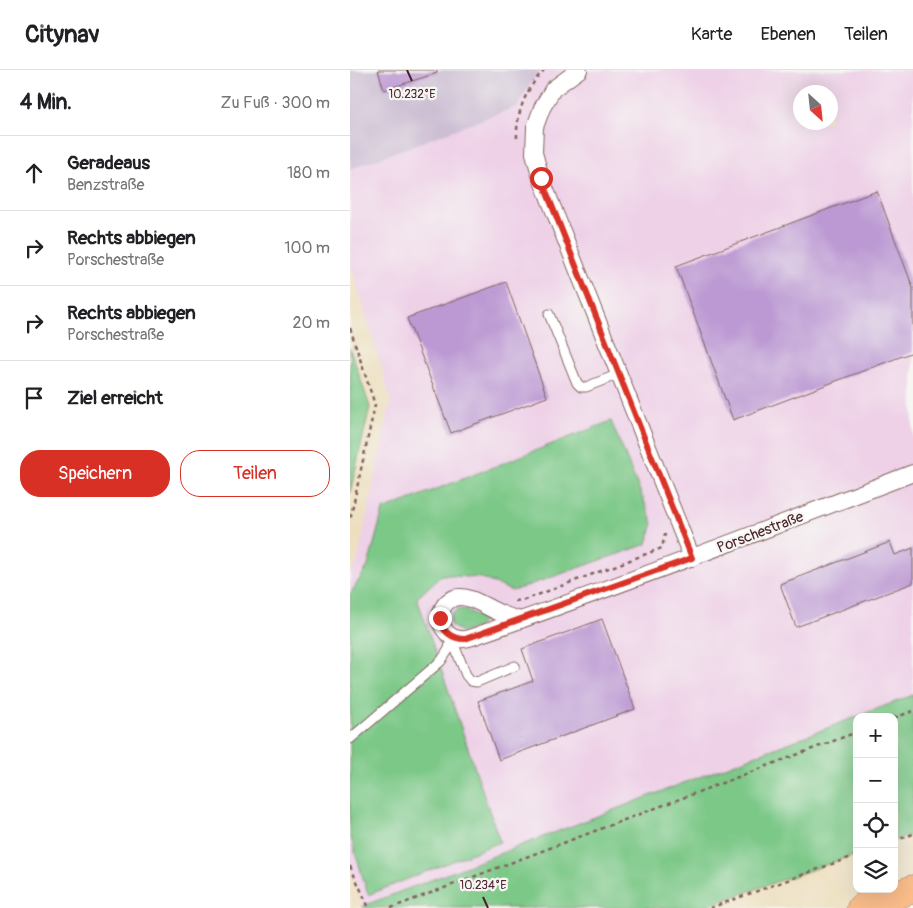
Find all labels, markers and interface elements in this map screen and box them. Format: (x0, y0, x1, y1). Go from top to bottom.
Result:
text: Citynav (25, 20, 100, 49)
text: Karte (691, 23, 732, 46)
text: Ebenen (760, 23, 816, 46)
text: Teilen (844, 23, 888, 46)
north arrow (793, 85, 838, 130)
text: 10.232°E (389, 87, 435, 102)
text: 4 Min. (20, 89, 72, 116)
text: Zu Fuß · 300 m (221, 93, 330, 113)
text: Geradeaus (67, 151, 150, 175)
icon: ahead (20, 159, 48, 187)
text: 180 m (287, 163, 330, 183)
route start (530, 167, 553, 190)
text: Benzstraße (67, 175, 144, 195)
text: Rechts abbiegen (67, 226, 196, 250)
icon: right (20, 234, 48, 262)
text: 100 m (284, 238, 330, 258)
text: Porschestraße (67, 250, 164, 270)
text: Rechts abbiegen (67, 301, 196, 325)
icon: right (20, 309, 48, 337)
text: 20 m (292, 313, 330, 333)
text: Porschestraße (67, 325, 164, 345)
icon: arrive (20, 384, 48, 412)
text: Ziel erreicht (67, 386, 163, 410)
button: Speichern (20, 450, 170, 497)
button: Teilen (180, 450, 330, 497)
street label: Porschestraße (714, 507, 807, 558)
route end (429, 607, 452, 630)
map controls (853, 713, 898, 893)
button: + (853, 713, 898, 758)
button: − (853, 758, 898, 803)
button: locate (853, 803, 898, 848)
button: layers (853, 848, 898, 893)
text: 10.234°E (459, 878, 507, 893)

